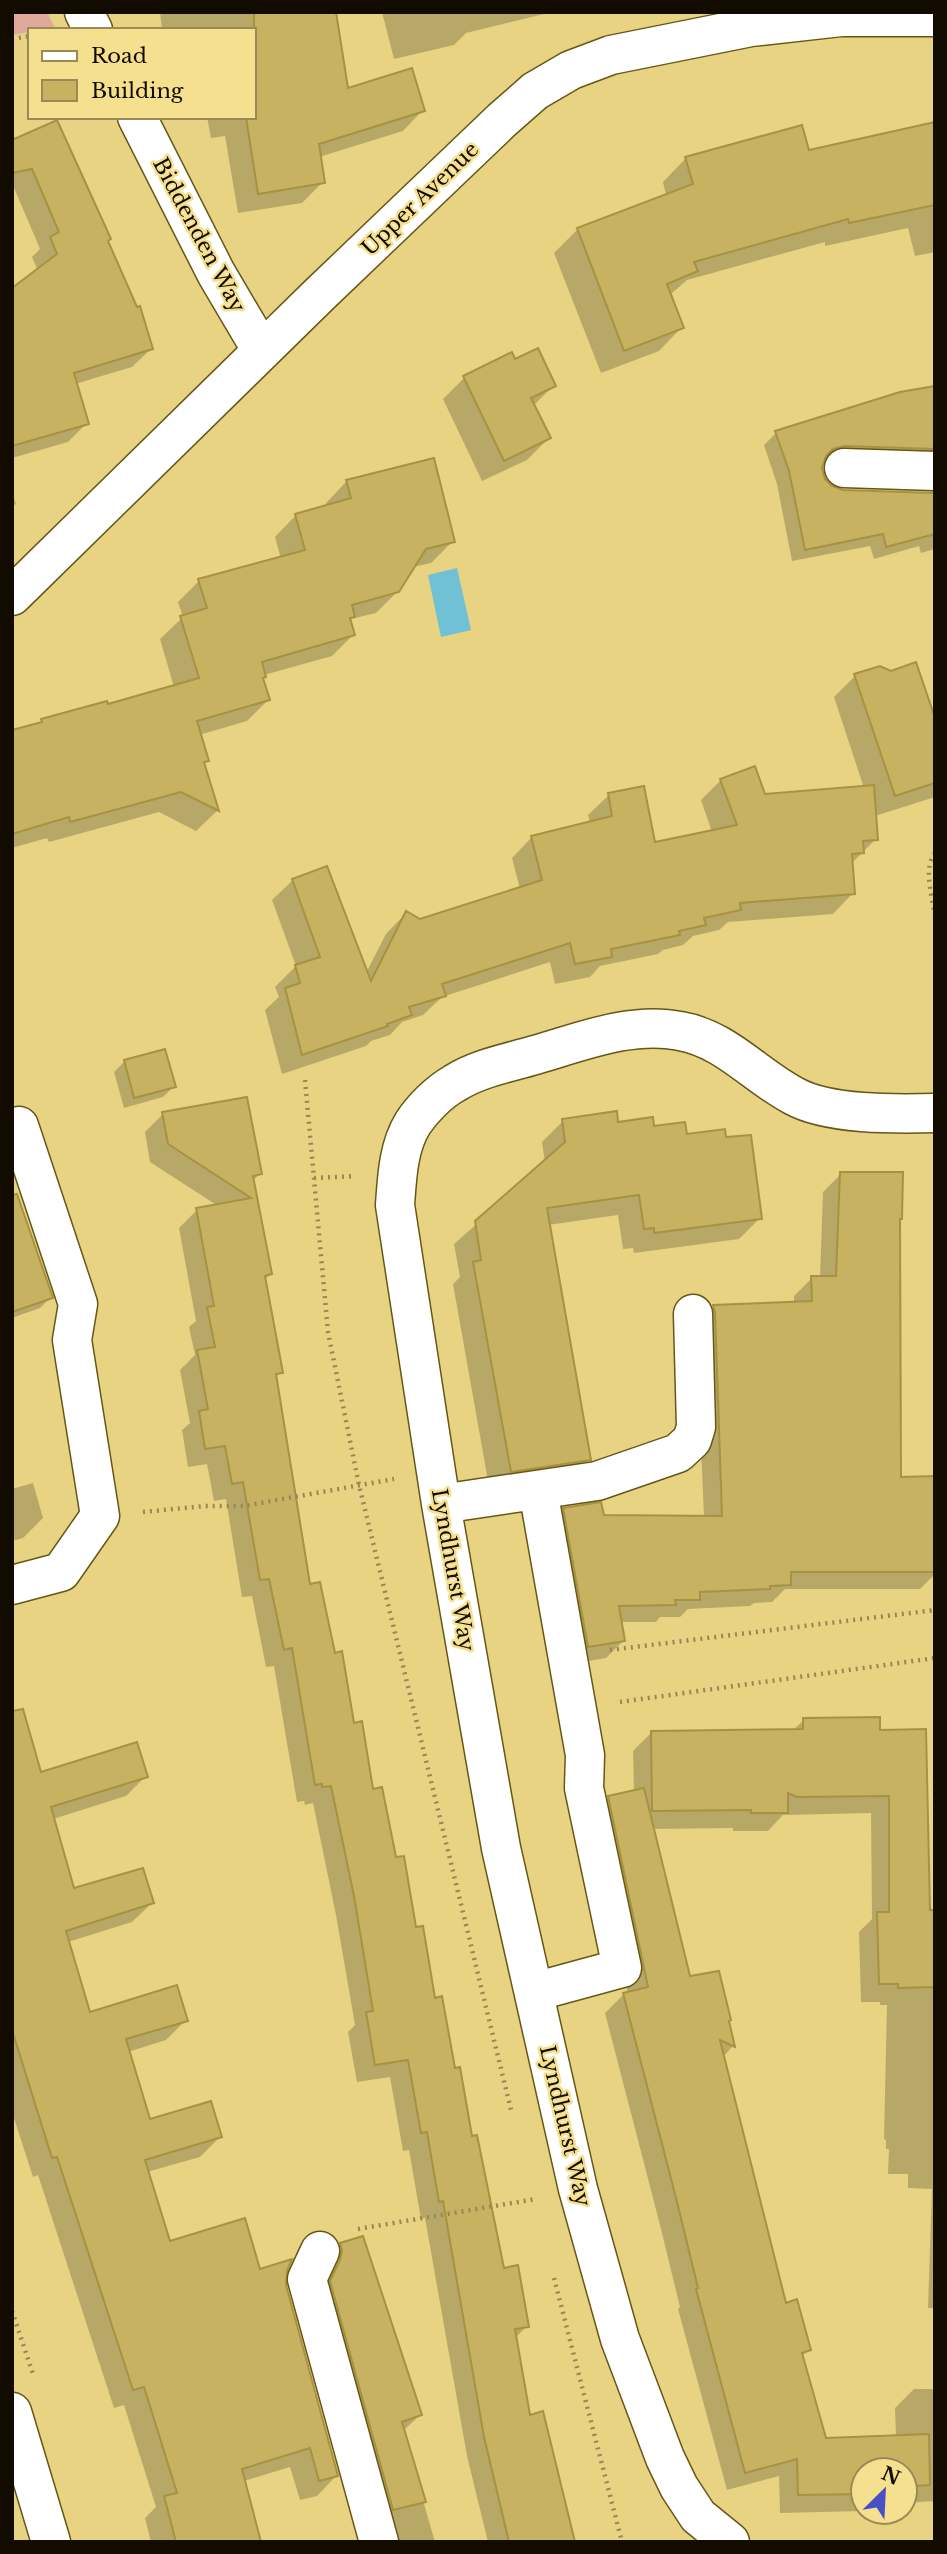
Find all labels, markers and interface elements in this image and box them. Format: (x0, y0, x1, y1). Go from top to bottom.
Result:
legend (28, 28, 256, 119)
text: Road (91, 43, 147, 69)
text: Building (91, 78, 184, 104)
street label: Upper Avenue (356, 137, 484, 261)
street label: Biddenden Way (147, 153, 251, 317)
street label: Lyndhurst Way (426, 1487, 480, 1654)
street label: Lyndhurst Way (534, 2043, 596, 2210)
north arrow (849, 2456, 919, 2526)
text: N (878, 2462, 904, 2490)

